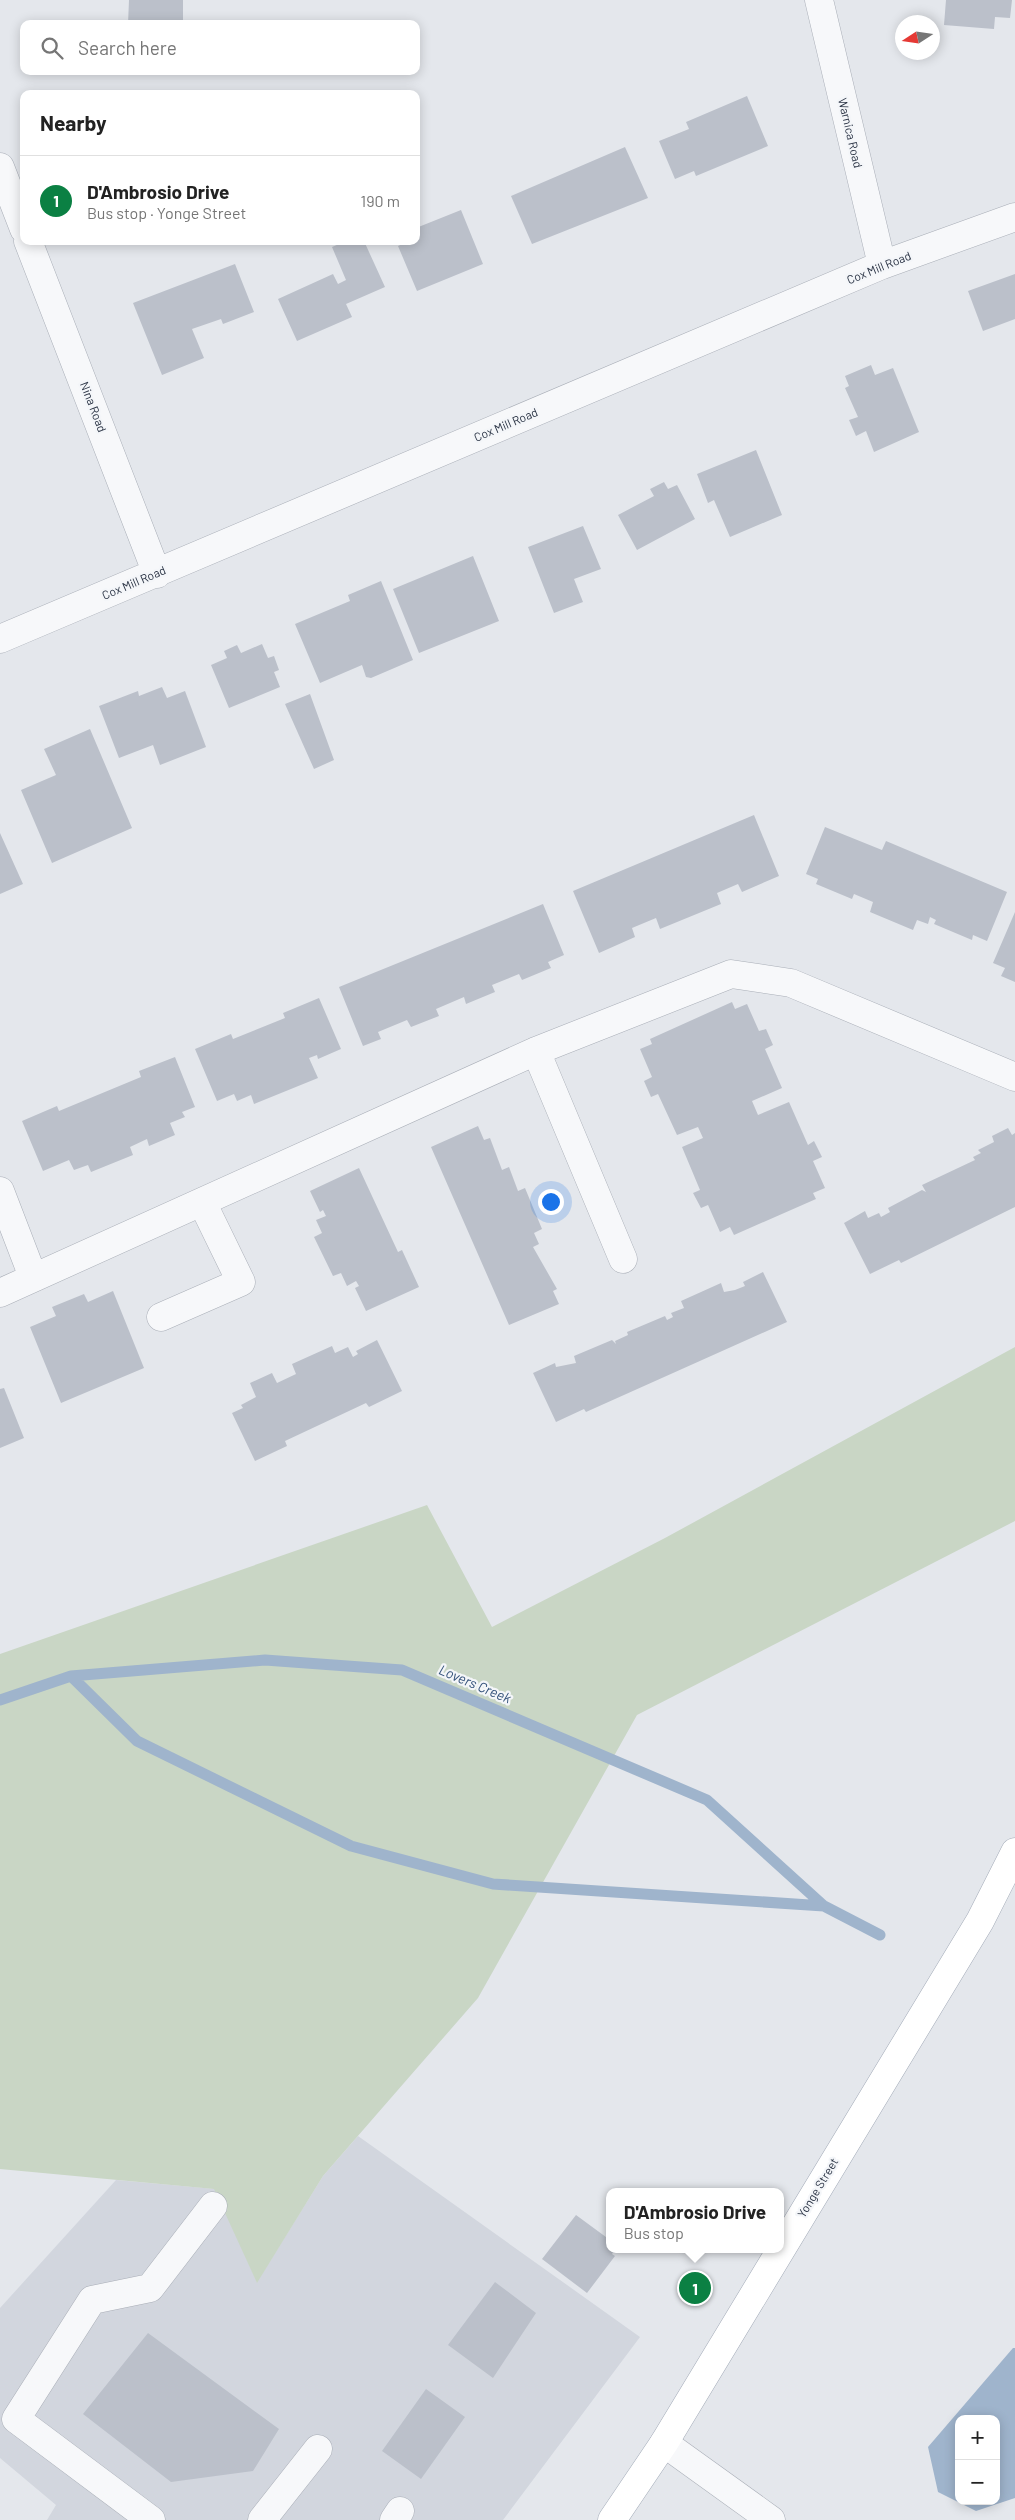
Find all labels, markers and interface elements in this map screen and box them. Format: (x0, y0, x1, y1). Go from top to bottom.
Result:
north arrow (895, 15, 940, 60)
search box (20, 20, 420, 75)
icon: search (38, 34, 66, 62)
text: Search here (78, 36, 177, 59)
street label: Warnica Road (836, 96, 866, 169)
text: Nearby (40, 110, 106, 135)
text: D'Ambrosio Drive (87, 180, 229, 203)
text: 1 (53, 191, 59, 210)
text: 190 m (361, 191, 400, 210)
text: Bus stop · Yonge Street (87, 203, 246, 222)
street label: Cox Mill Road (845, 248, 913, 286)
street label: Nina Road (78, 380, 110, 434)
street label: Cox Mill Road (472, 404, 540, 444)
street label: Cox Mill Road (100, 562, 168, 602)
your location (538, 1189, 564, 1215)
water label: Lovers Creek (436, 1661, 514, 1706)
street label: Yonge Street (794, 2155, 840, 2220)
popup (606, 2188, 784, 2253)
text: D'Ambrosio Drive (624, 2200, 766, 2223)
text: Bus stop (624, 2223, 684, 2242)
pin: 1 (679, 2269, 711, 2307)
map controls (955, 2415, 1000, 2505)
button: + (955, 2415, 1000, 2460)
button: − (955, 2460, 1000, 2505)

